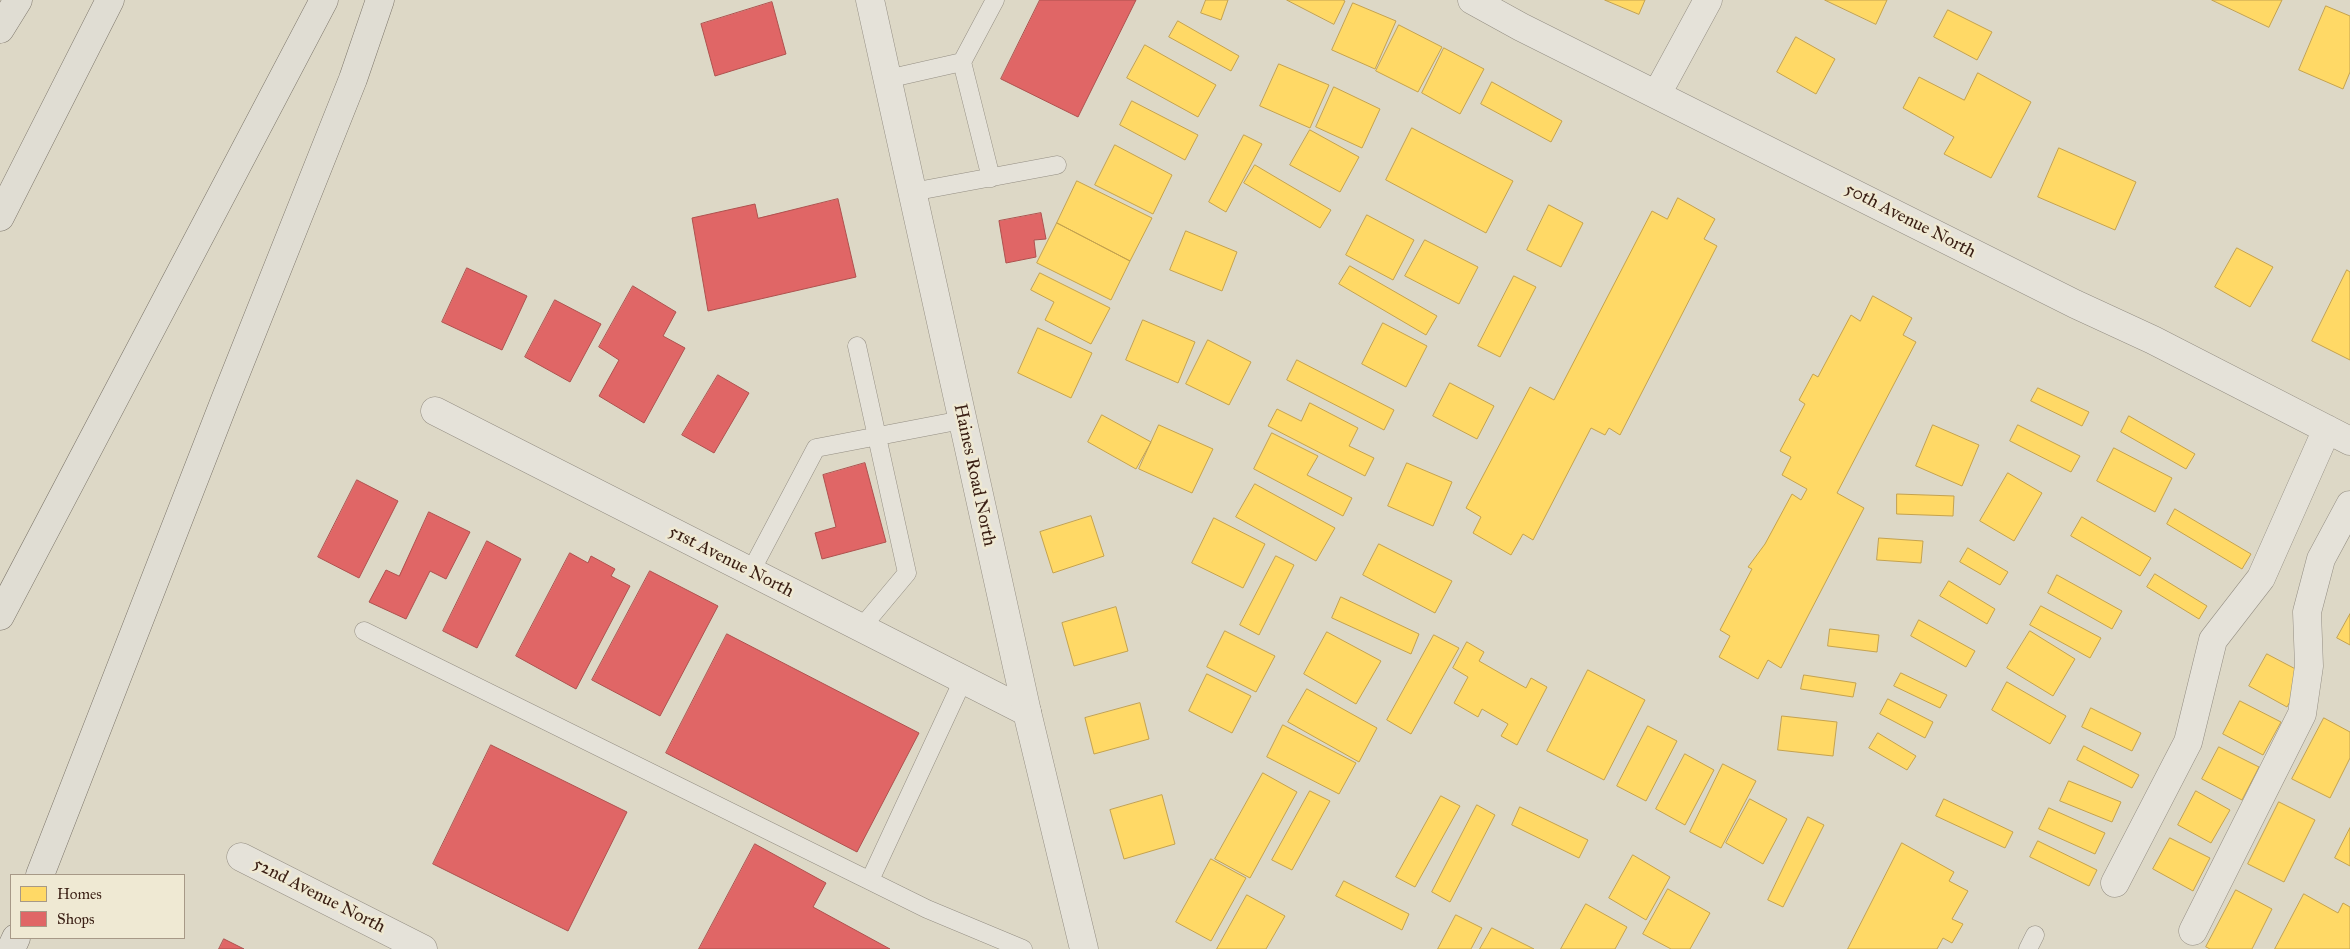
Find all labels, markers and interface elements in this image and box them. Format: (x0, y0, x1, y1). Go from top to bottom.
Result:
street label: 50th Avenue North (1841, 179, 1979, 263)
street label: Haines Road North (948, 402, 1000, 548)
street label: 51st Avenue North (665, 521, 797, 603)
street label: 52nd Avenue North (249, 853, 389, 939)
legend (10, 874, 185, 939)
text: Homes (57, 885, 102, 903)
text: Shops (57, 910, 95, 928)

